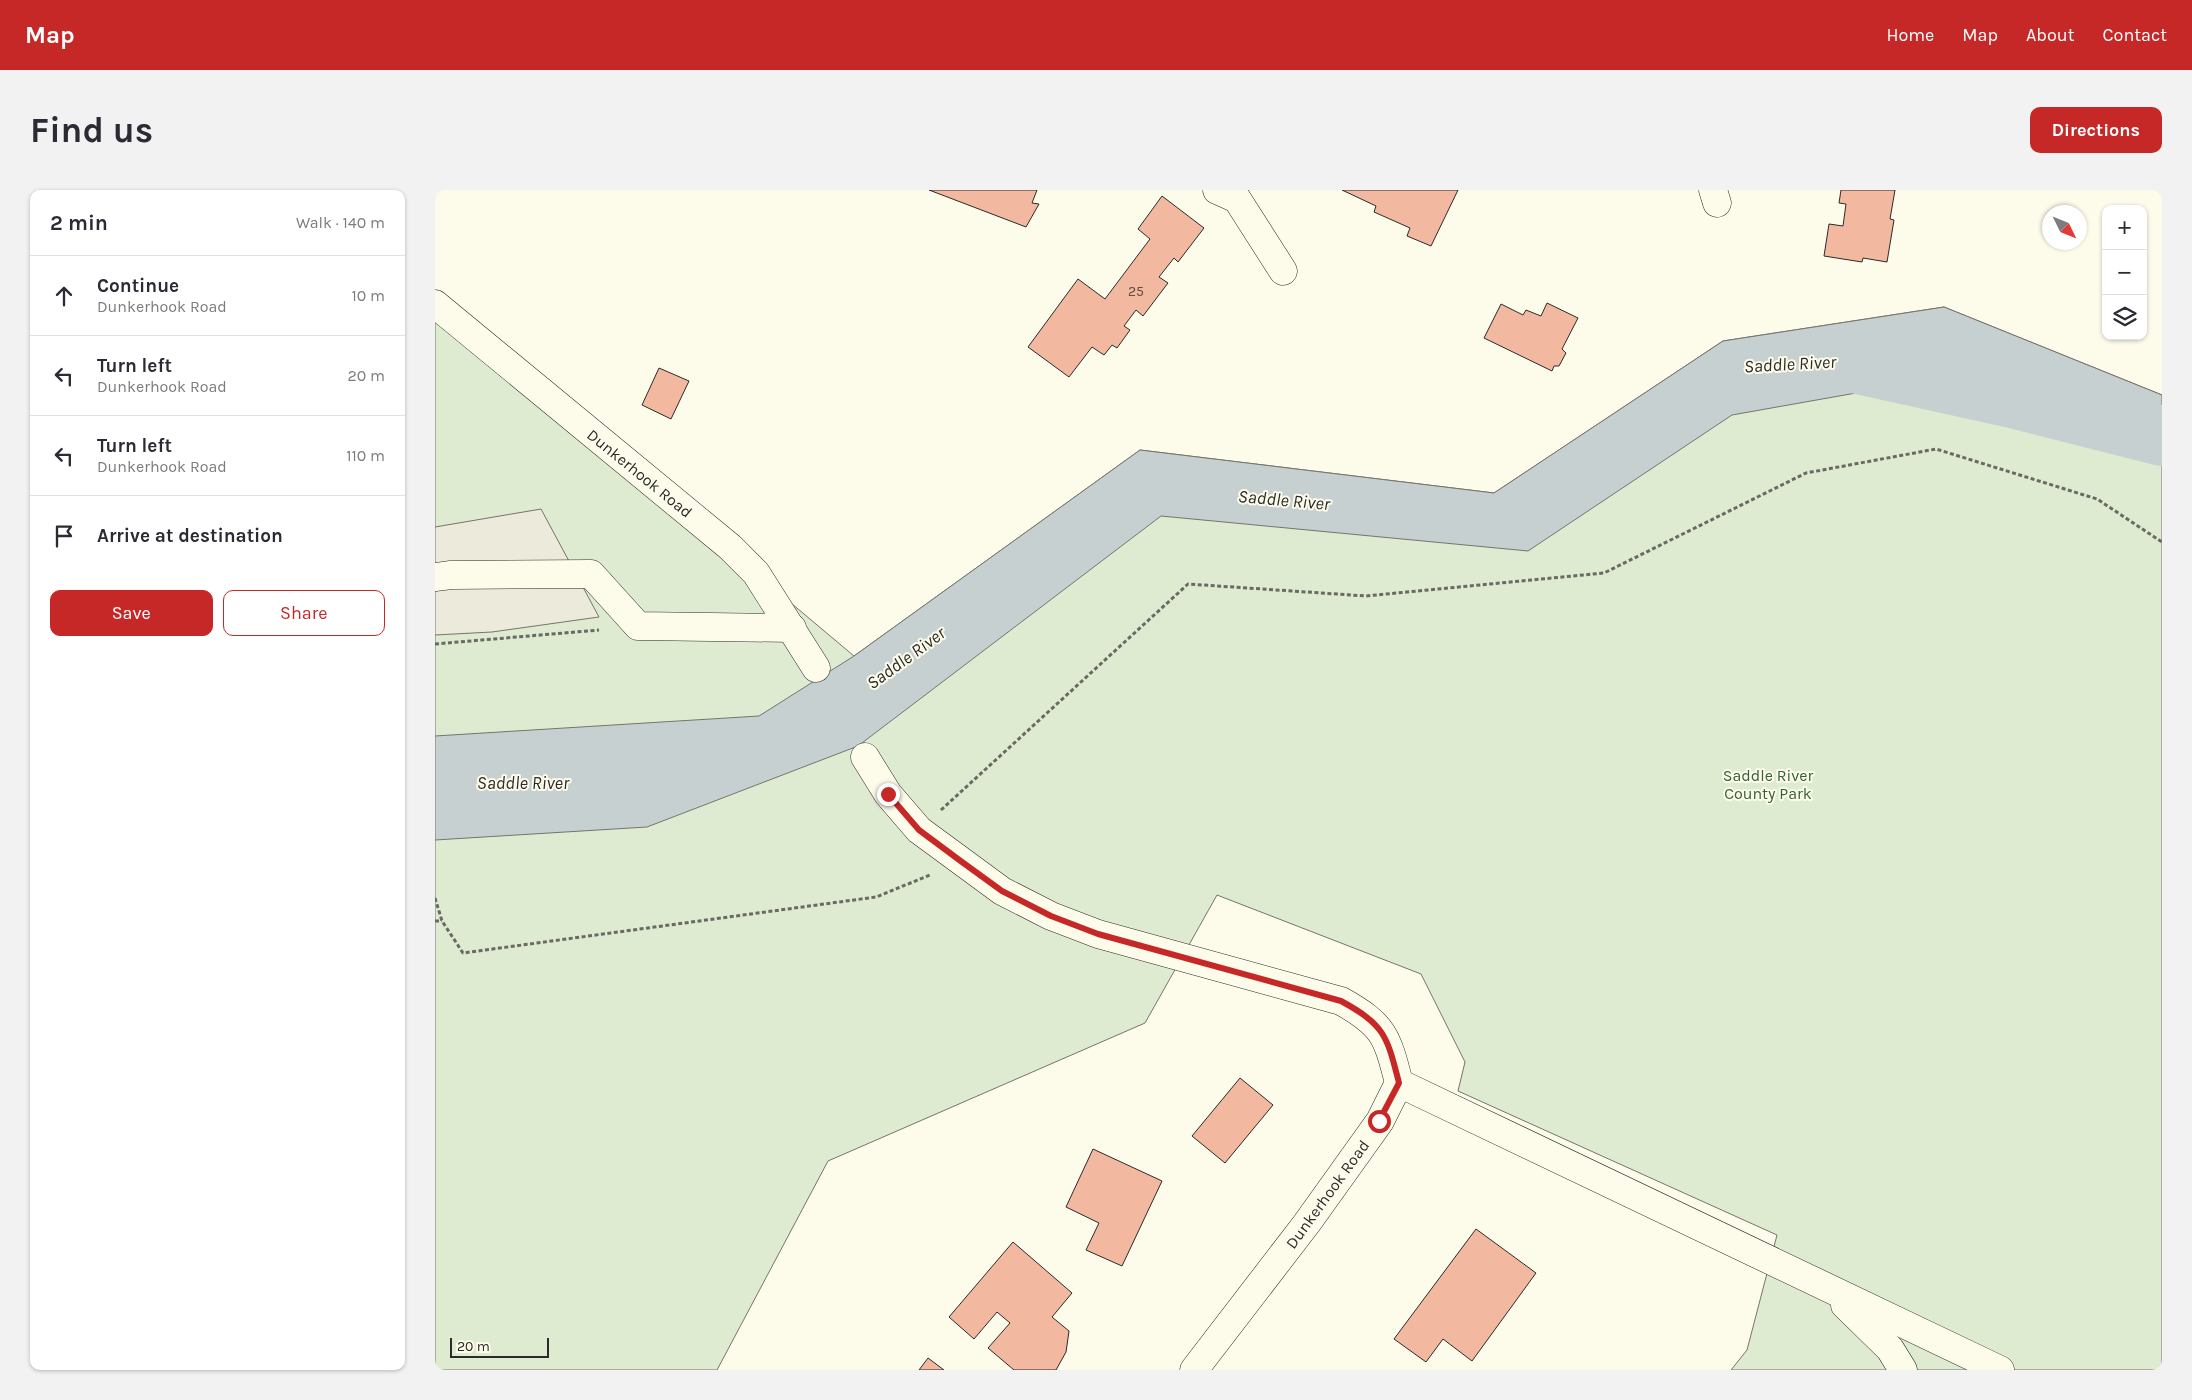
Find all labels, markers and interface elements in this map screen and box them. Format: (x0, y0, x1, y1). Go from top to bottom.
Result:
text: Map (25, 21, 75, 49)
text: Home (1886, 24, 1934, 46)
text: Map (1962, 24, 1998, 46)
text: About (2026, 24, 2075, 46)
text: Contact (2103, 24, 2167, 46)
button: Directions (2030, 107, 2162, 153)
text: Find us (30, 110, 153, 151)
north arrow (2042, 205, 2087, 250)
map controls (2102, 205, 2147, 340)
button: + (2102, 205, 2147, 250)
text: 2 min (50, 211, 108, 235)
text: Walk · 140 m (296, 213, 385, 232)
button: − (2102, 250, 2147, 295)
text: Continue (97, 275, 179, 297)
icon: ahead (50, 282, 78, 310)
house number: 25 (1128, 283, 1144, 300)
text: 10 m (351, 286, 385, 305)
button: layers (2102, 295, 2147, 340)
text: Dunkerhook Road (97, 297, 227, 316)
water label: Saddle River (1743, 351, 1837, 377)
text: Turn left (97, 355, 172, 377)
icon: left (50, 362, 78, 390)
text: 20 m (347, 366, 385, 385)
text: Dunkerhook Road (97, 377, 227, 396)
street label: Dunkerhook Road (583, 425, 696, 522)
text: Turn left (97, 435, 172, 457)
icon: left (50, 442, 78, 470)
text: 110 m (346, 446, 385, 465)
text: Dunkerhook Road (97, 457, 227, 476)
water label: Saddle River (1237, 485, 1332, 515)
icon: arrive (50, 522, 78, 550)
text: Arrive at destination (97, 525, 283, 547)
button: Save (50, 590, 213, 636)
button: Share (223, 590, 385, 636)
water label: Saddle River (862, 621, 950, 694)
park label: Saddle River County Park (1723, 766, 1813, 803)
water label: Saddle River (477, 772, 570, 794)
route end (877, 783, 900, 806)
route start (1368, 1110, 1391, 1133)
street label: Dunkerhook Road (1282, 1136, 1373, 1252)
scale bar (450, 1335, 549, 1358)
text: 20 m (457, 1338, 490, 1355)

